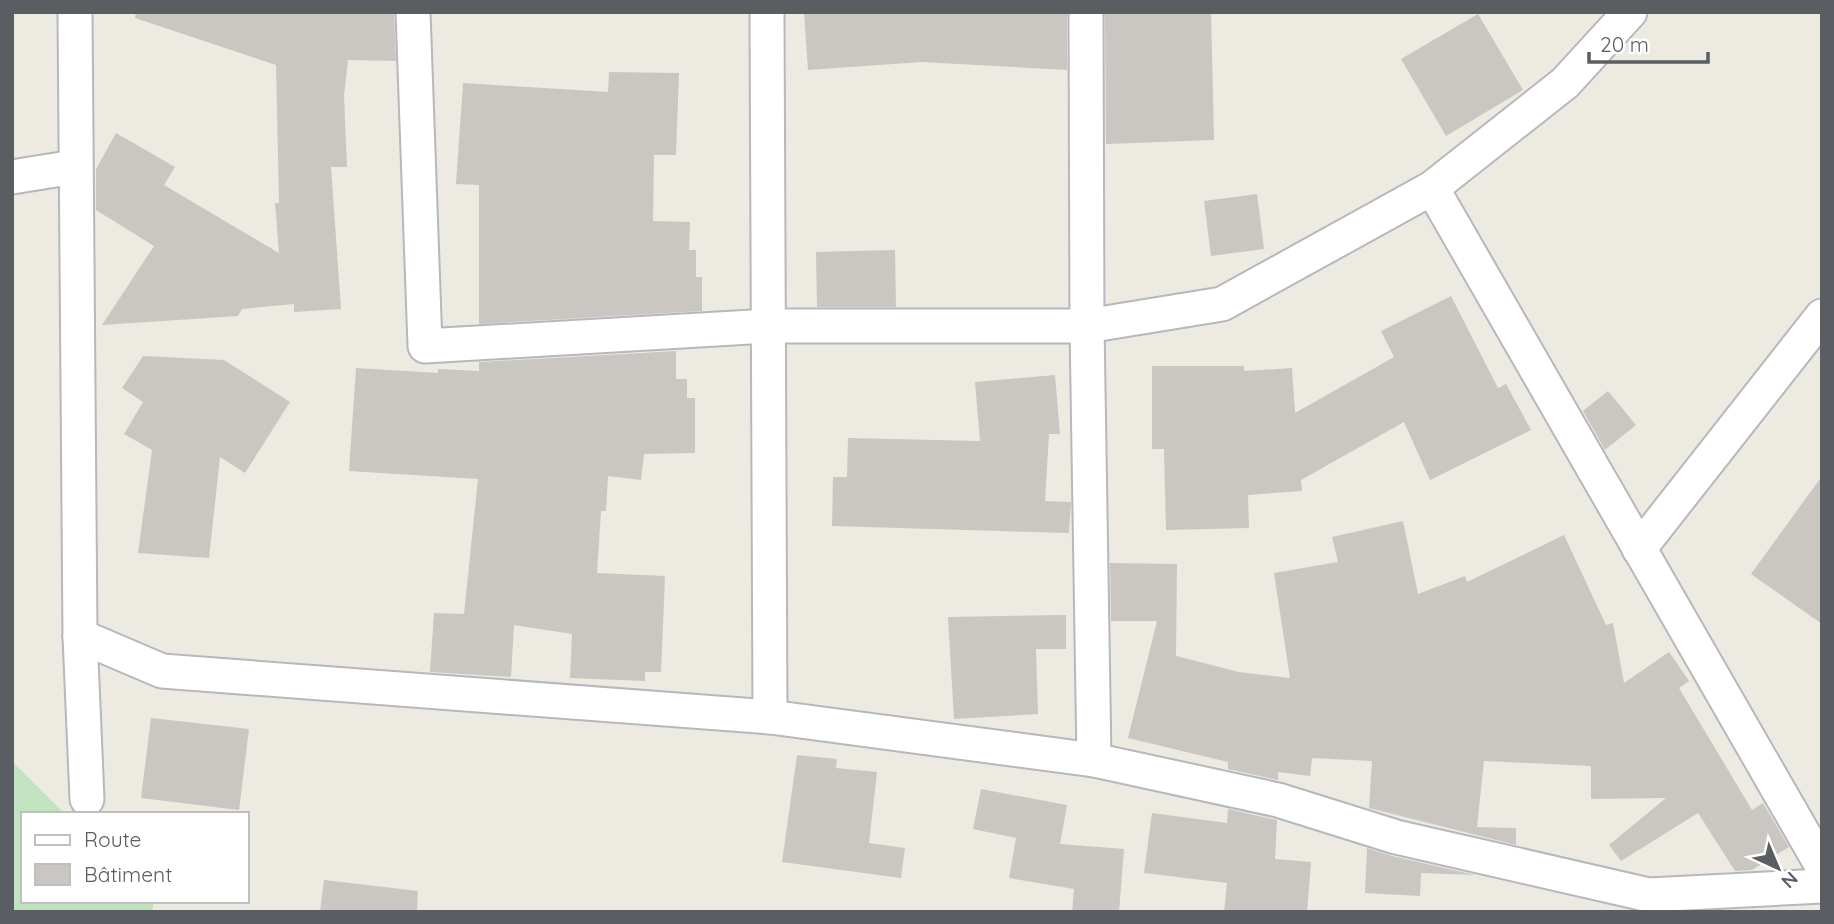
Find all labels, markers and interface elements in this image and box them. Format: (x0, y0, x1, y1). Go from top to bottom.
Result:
scale bar (1589, 21, 1708, 65)
text: 20 m (1600, 31, 1649, 57)
legend (21, 812, 248, 903)
text: Route (84, 826, 141, 852)
north arrow (1743, 833, 1813, 903)
text: Bâtiment (84, 861, 172, 887)
text: N (1776, 867, 1803, 894)

